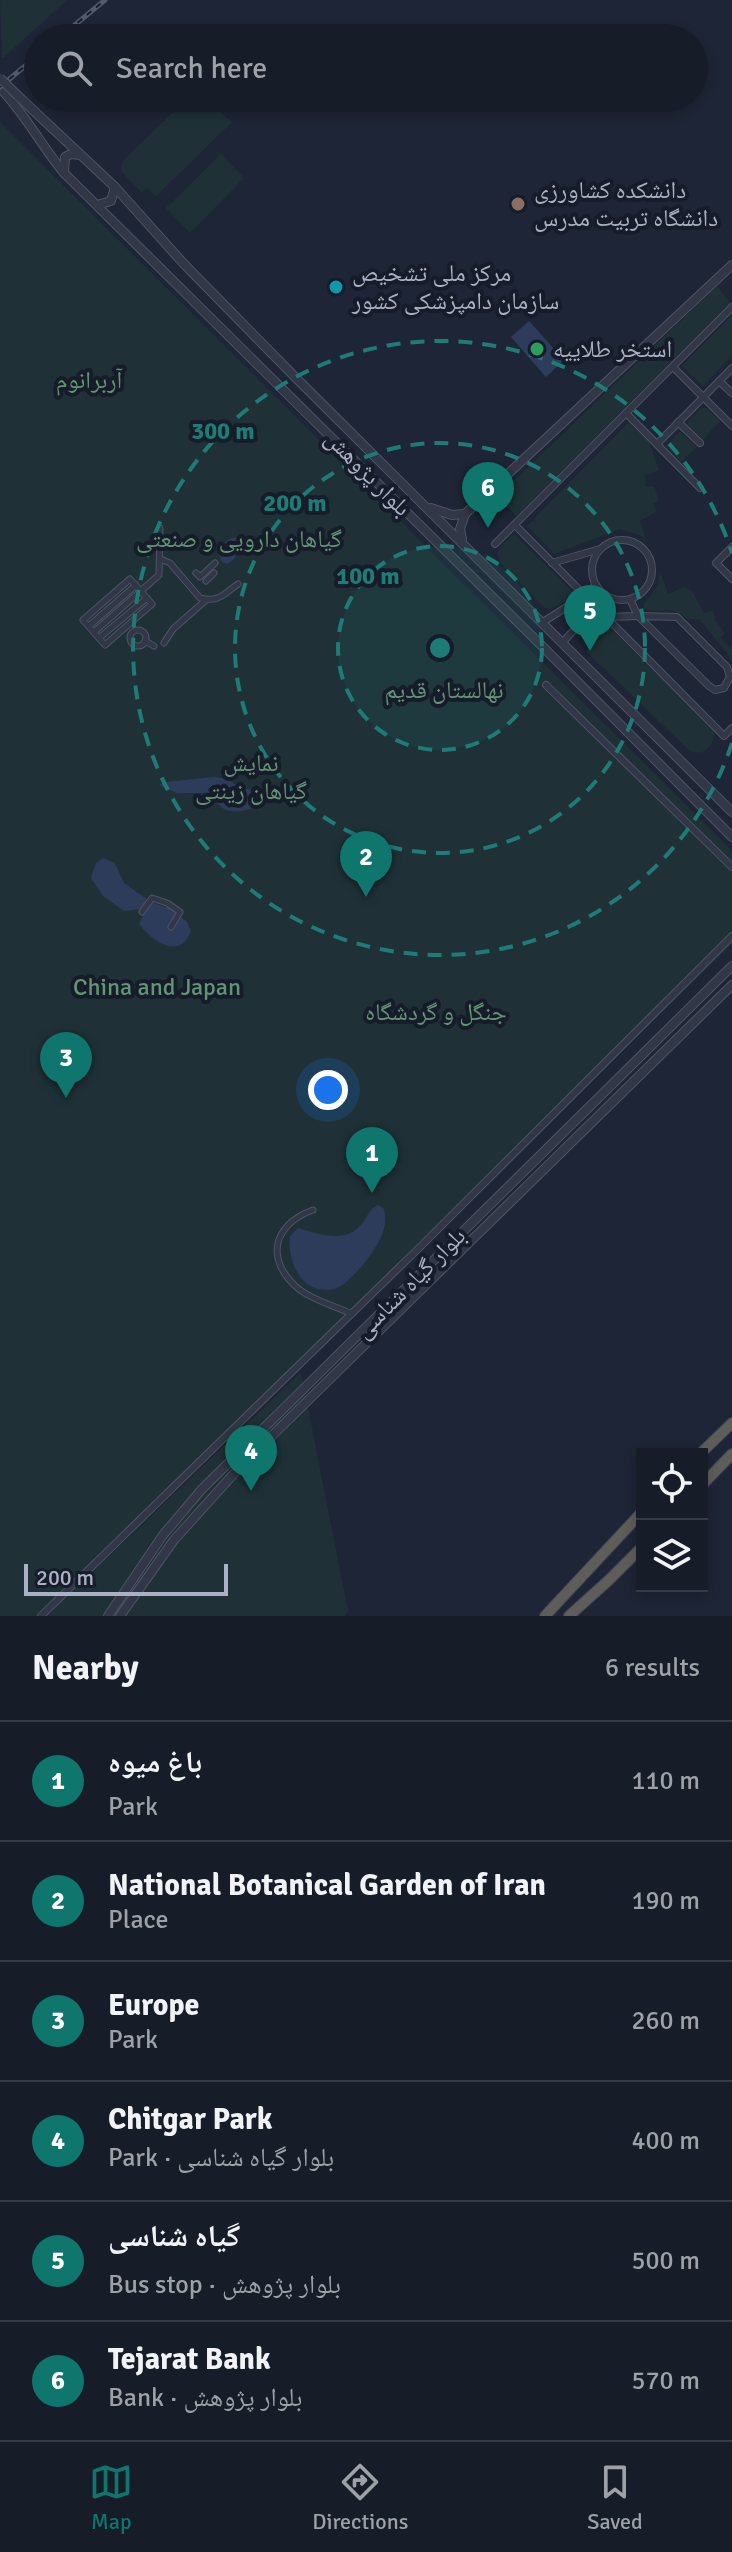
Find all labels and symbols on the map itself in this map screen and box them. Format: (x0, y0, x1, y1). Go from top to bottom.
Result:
place label: دانشکده کشاورزی دانشگاه تربیت مدرس (534, 175, 718, 233)
marker: دانشکده کشاورزی دانشگاه تربیت مدرس (509, 195, 527, 213)
place label: مرکز ملی تشخیص سازمان دامپزشکی کشور (351, 258, 559, 316)
marker: مرکز ملی تشخیص سازمان دامپزشکی کشور (327, 278, 345, 296)
place label: استخر طلاییه (553, 334, 672, 364)
marker: استخر طلاییه (528, 340, 546, 358)
park label: آربرانوم (56, 365, 123, 396)
text: 300 m (191, 416, 255, 446)
street label: بلوار پژوهش (319, 424, 417, 522)
pin: 6 (462, 462, 514, 528)
text: 200 m (263, 488, 327, 518)
park label: گیاهان دارویی و صنعتی (136, 524, 342, 554)
text: 100 m (336, 561, 400, 591)
pin: 5 (564, 585, 616, 651)
centre of rings (426, 634, 454, 662)
park label: نهالستان قدیم (384, 675, 504, 706)
park label: نمایش گیاهان زینتی (195, 748, 307, 806)
pin: 2 (340, 831, 392, 897)
park label: China and Japan (73, 972, 241, 1002)
park label: جنگل و گردشگاه (365, 997, 507, 1027)
pin: 3 (40, 1032, 92, 1098)
your location (308, 1070, 348, 1110)
pin: 1 (346, 1127, 398, 1193)
street label: بلوار گیاه شناسی (348, 1221, 472, 1345)
pin: 4 (225, 1425, 277, 1491)
scale bar (24, 1560, 228, 1596)

